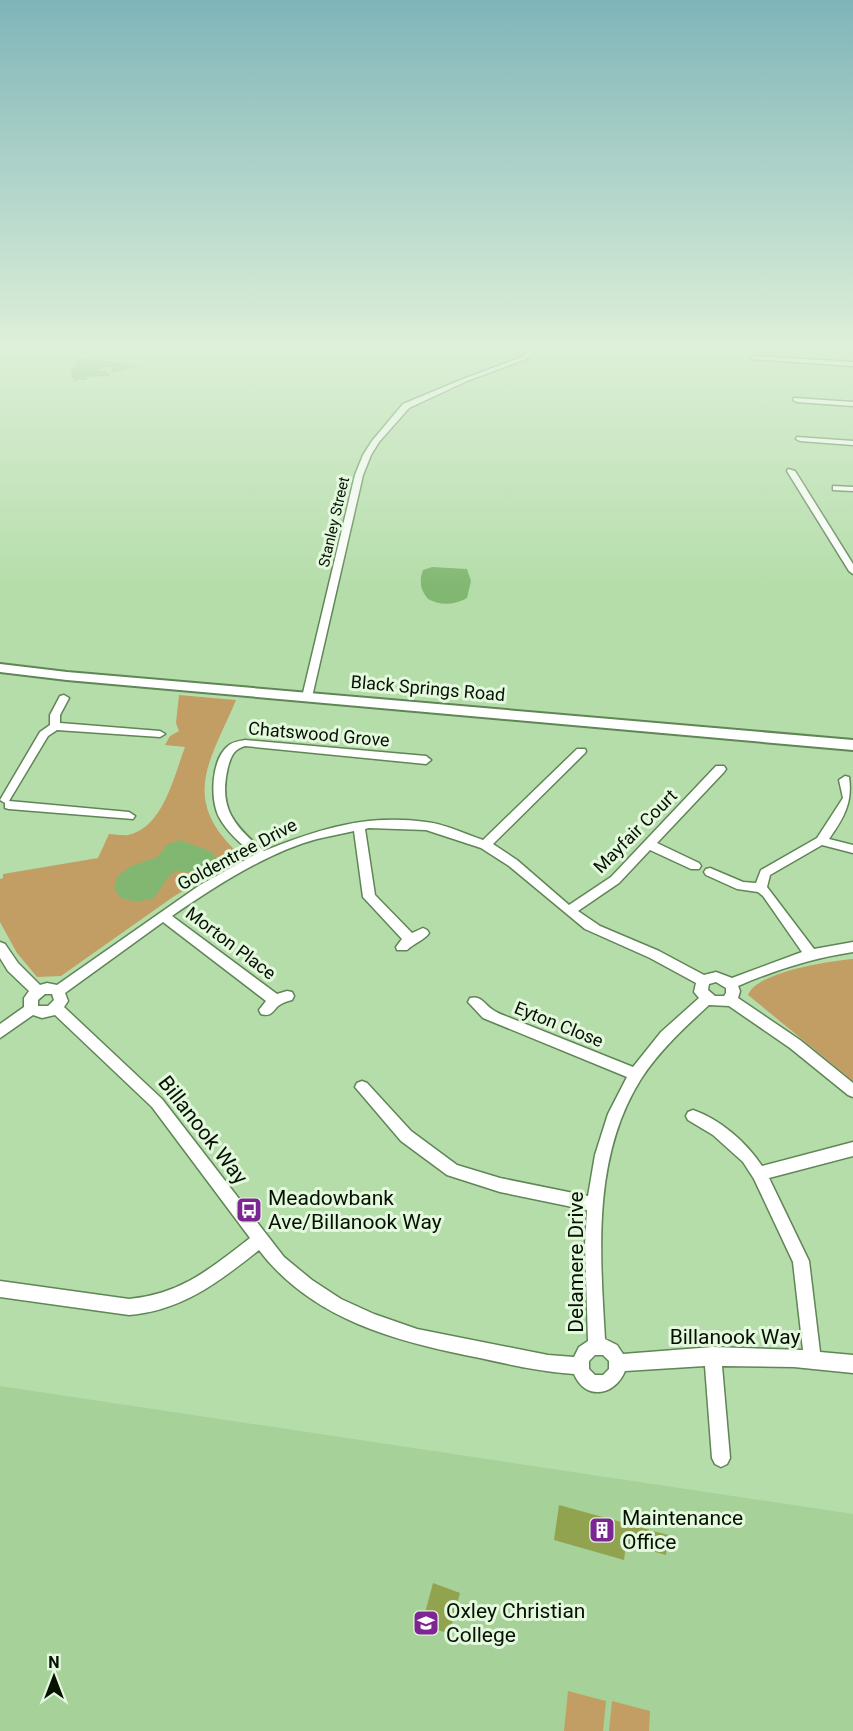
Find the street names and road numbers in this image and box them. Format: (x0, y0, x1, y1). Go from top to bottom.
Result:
street label: Stanley Street (315, 475, 353, 569)
street label: Black Springs Road (350, 671, 506, 705)
street label: Chatswood Grove (247, 717, 391, 751)
street label: Mayfair Court (589, 785, 681, 877)
street label: Goldentree Drive (174, 814, 300, 894)
street label: Morton Place (182, 902, 280, 984)
street label: Eyton Close (511, 997, 607, 1051)
street label: Billanook Way (153, 1071, 253, 1189)
street label: Delamere Drive (564, 1191, 588, 1333)
street label: Billanook Way (670, 1325, 800, 1349)

